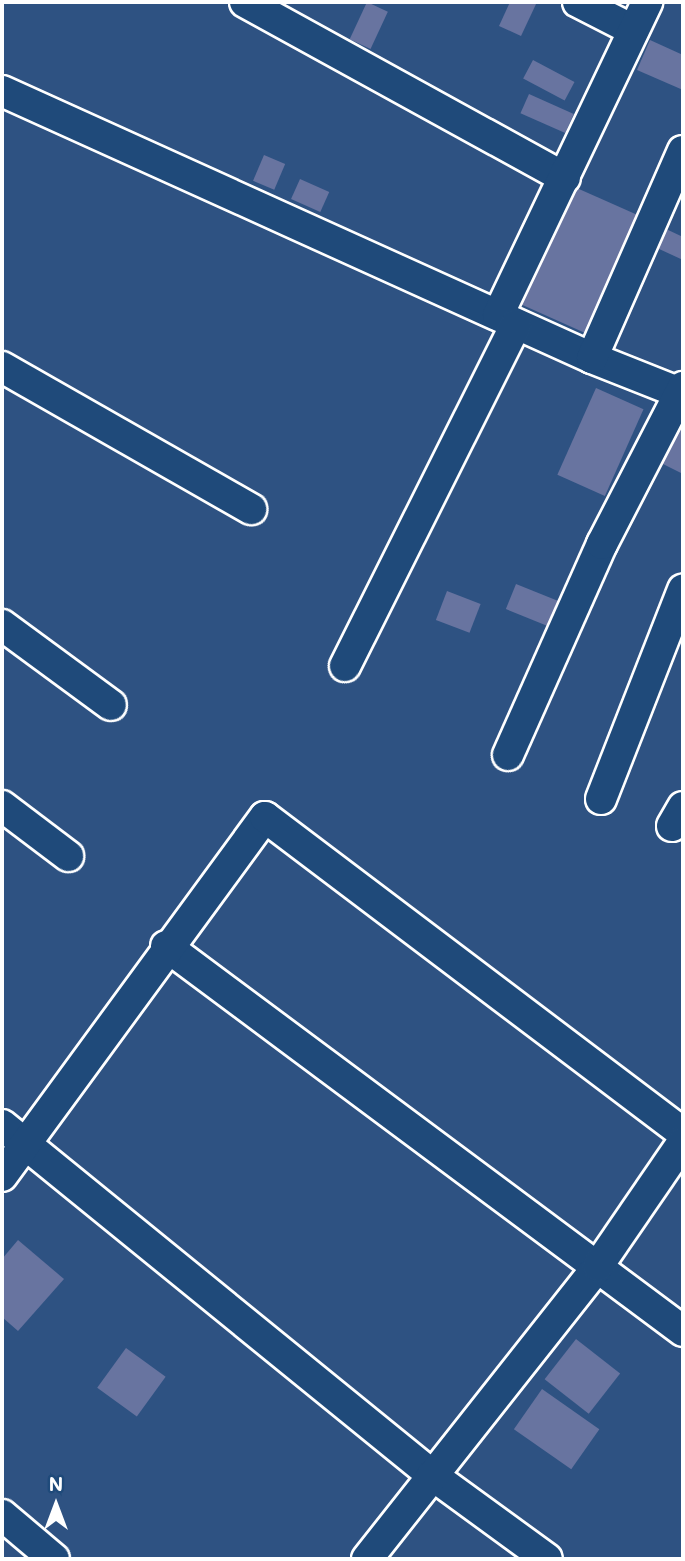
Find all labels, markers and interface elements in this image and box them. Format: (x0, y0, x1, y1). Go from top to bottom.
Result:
north arrow (21, 1470, 91, 1540)
text: N (49, 1471, 63, 1496)

